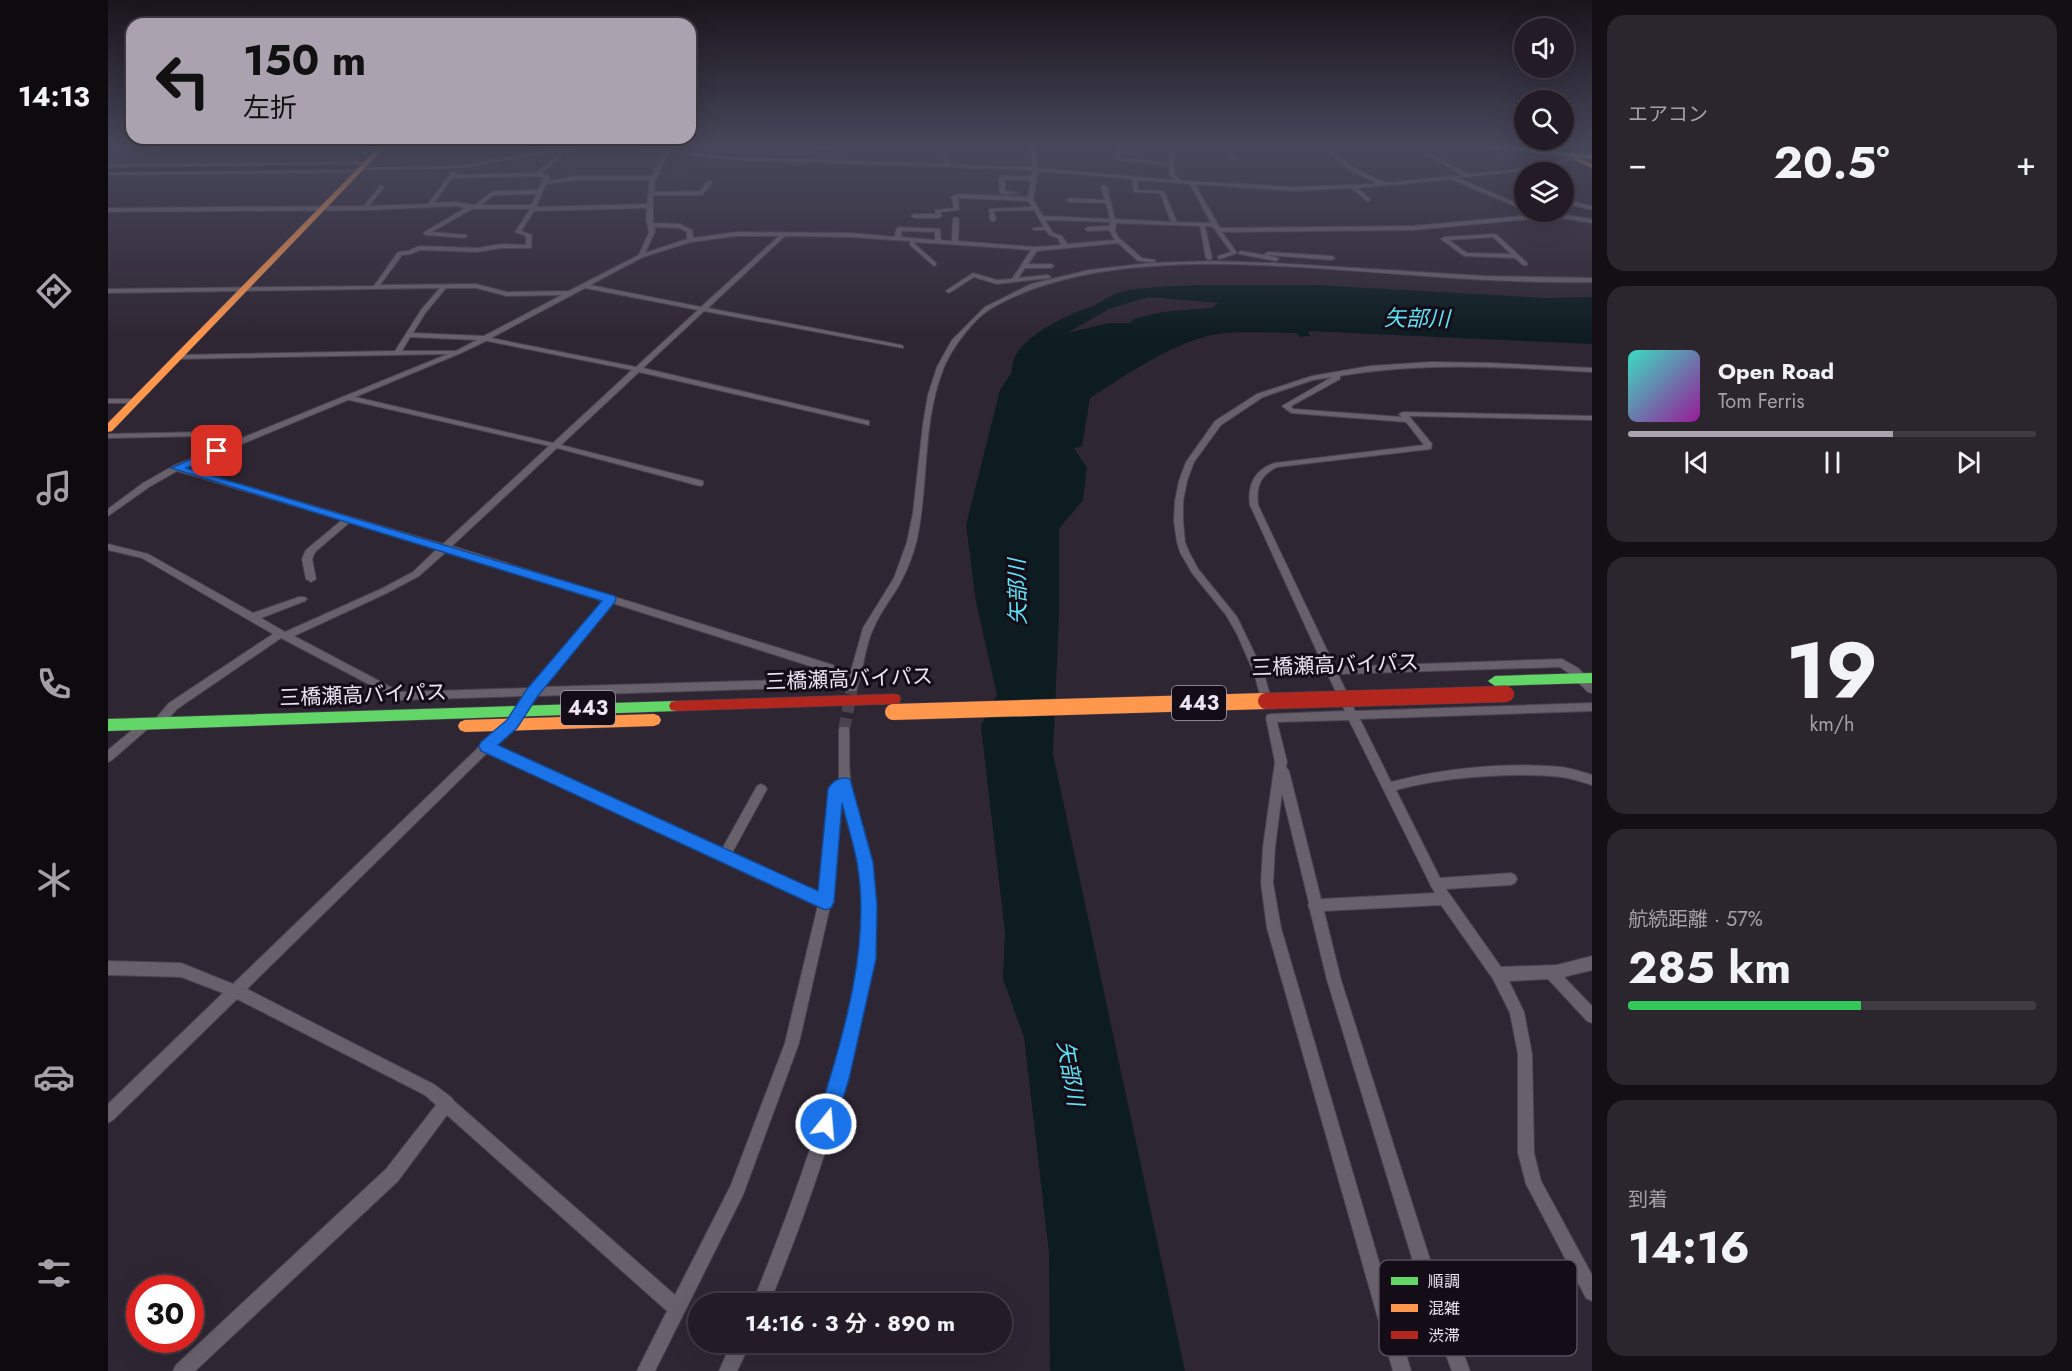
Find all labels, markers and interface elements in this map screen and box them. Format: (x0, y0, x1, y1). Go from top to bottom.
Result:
map controls (1514, 18, 1574, 222)
button: sound (1514, 18, 1574, 78)
text: 150 m (243, 30, 366, 91)
icon: left (144, 42, 222, 120)
text: 14:13 (18, 77, 90, 116)
text: 左折 (243, 88, 297, 127)
button: search (1514, 90, 1574, 150)
text: エアコン (1628, 100, 1708, 129)
text: 20.5° (1773, 130, 1890, 195)
text: − (1628, 140, 1647, 187)
text: + (2016, 140, 2036, 187)
button: layers (1514, 162, 1574, 222)
icon: directions (33, 270, 75, 312)
water label: 矢部川 (1384, 301, 1452, 335)
text: Open Road (1718, 355, 1834, 387)
text: Tom Ferris (1718, 387, 1805, 416)
pin (191, 425, 242, 476)
icon: arrive (200, 434, 233, 467)
icon: previous (1680, 446, 1713, 479)
icon: pause (1816, 446, 1849, 479)
icon: next (1952, 446, 1985, 479)
icon: music (33, 467, 75, 509)
water label: 矢部川 (1000, 557, 1034, 625)
text: 19 (1786, 615, 1878, 727)
street label: 三橋瀬高バイパス (1251, 647, 1419, 683)
street label: 三橋瀬高バイパス (765, 661, 933, 697)
icon: phone (33, 663, 75, 705)
street label: 三橋瀬高バイパス (279, 677, 447, 713)
road number: 443 (1172, 686, 1226, 720)
road number: 443 (561, 691, 615, 725)
text: km/h (1809, 710, 1855, 739)
icon: climate (33, 859, 75, 901)
text: 航続距離 · 57% (1628, 905, 1763, 934)
text: 285 km (1628, 935, 1791, 1000)
water label: 矢部川 (1050, 1038, 1093, 1110)
icon: car (33, 1056, 75, 1098)
position arrow (794, 1092, 858, 1156)
text: 到着 (1628, 1185, 1668, 1214)
text: 14:16 (1628, 1215, 1750, 1280)
icon: filters (33, 1252, 75, 1294)
legend (1379, 1260, 1577, 1356)
text: 順調 (1428, 1270, 1460, 1293)
speed limit sign: 30 (126, 1275, 204, 1353)
text: 混雑 (1428, 1297, 1460, 1320)
text: 14:16 · 3 分 · 890 m (745, 1307, 955, 1339)
text: 渋滞 (1428, 1324, 1460, 1347)

